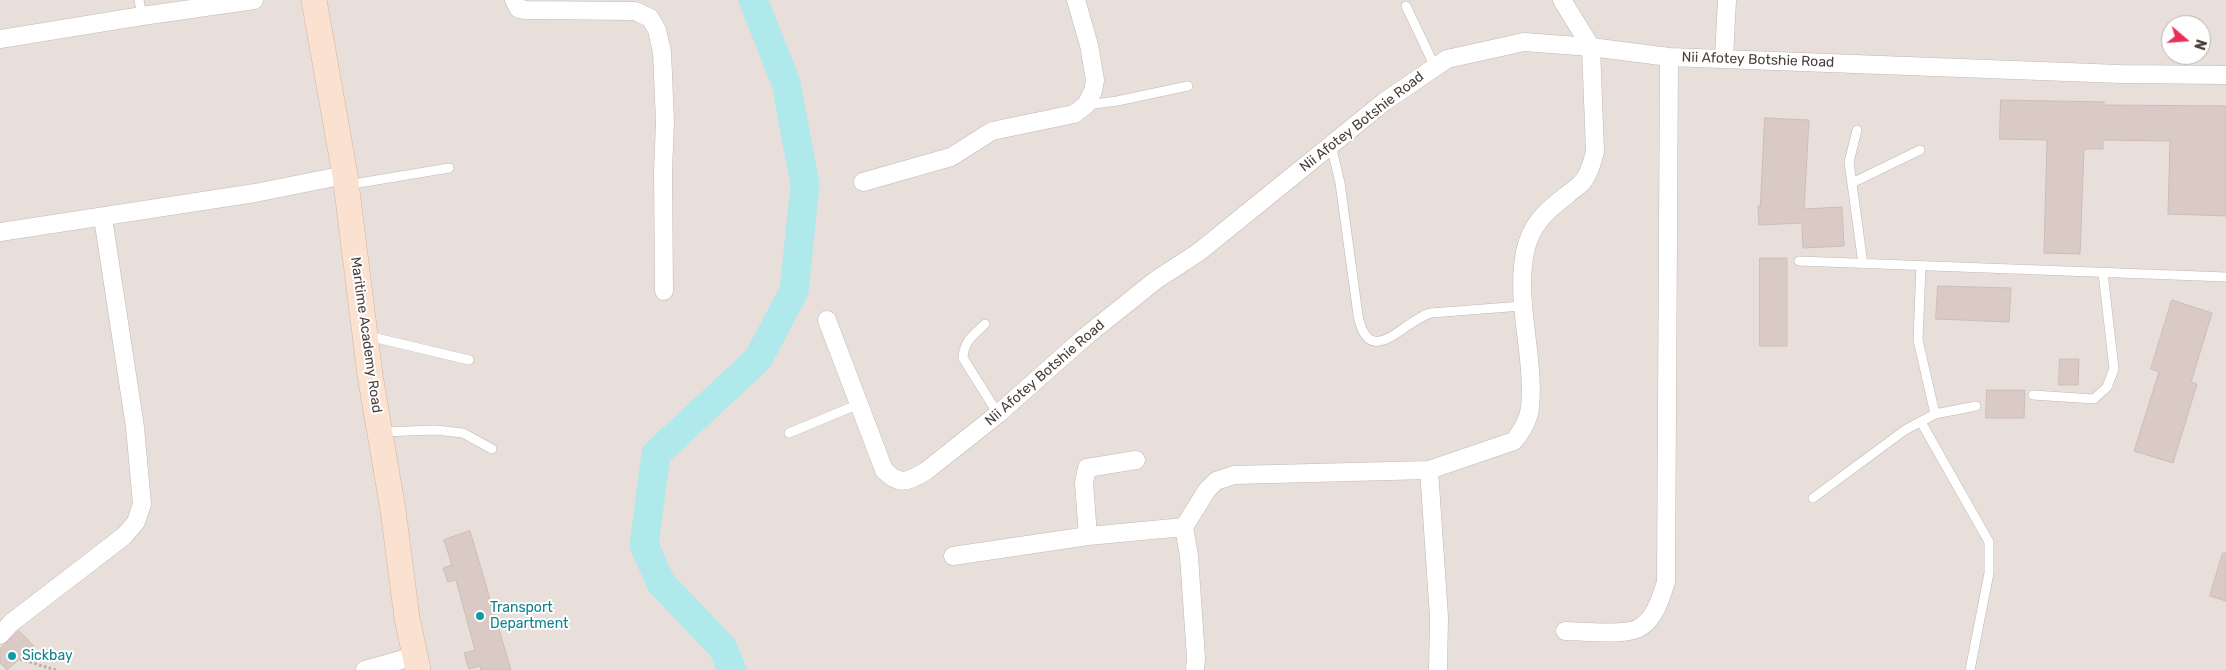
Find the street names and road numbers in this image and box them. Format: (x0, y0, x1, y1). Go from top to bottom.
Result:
street label: Nii Afotey Botshie Road (1681, 49, 1835, 71)
street label: Nii Afotey Botshie Road (1297, 68, 1427, 176)
street label: Maritime Academy Road (347, 256, 385, 414)
street label: Nii Afotey Botshie Road (982, 317, 1108, 429)

